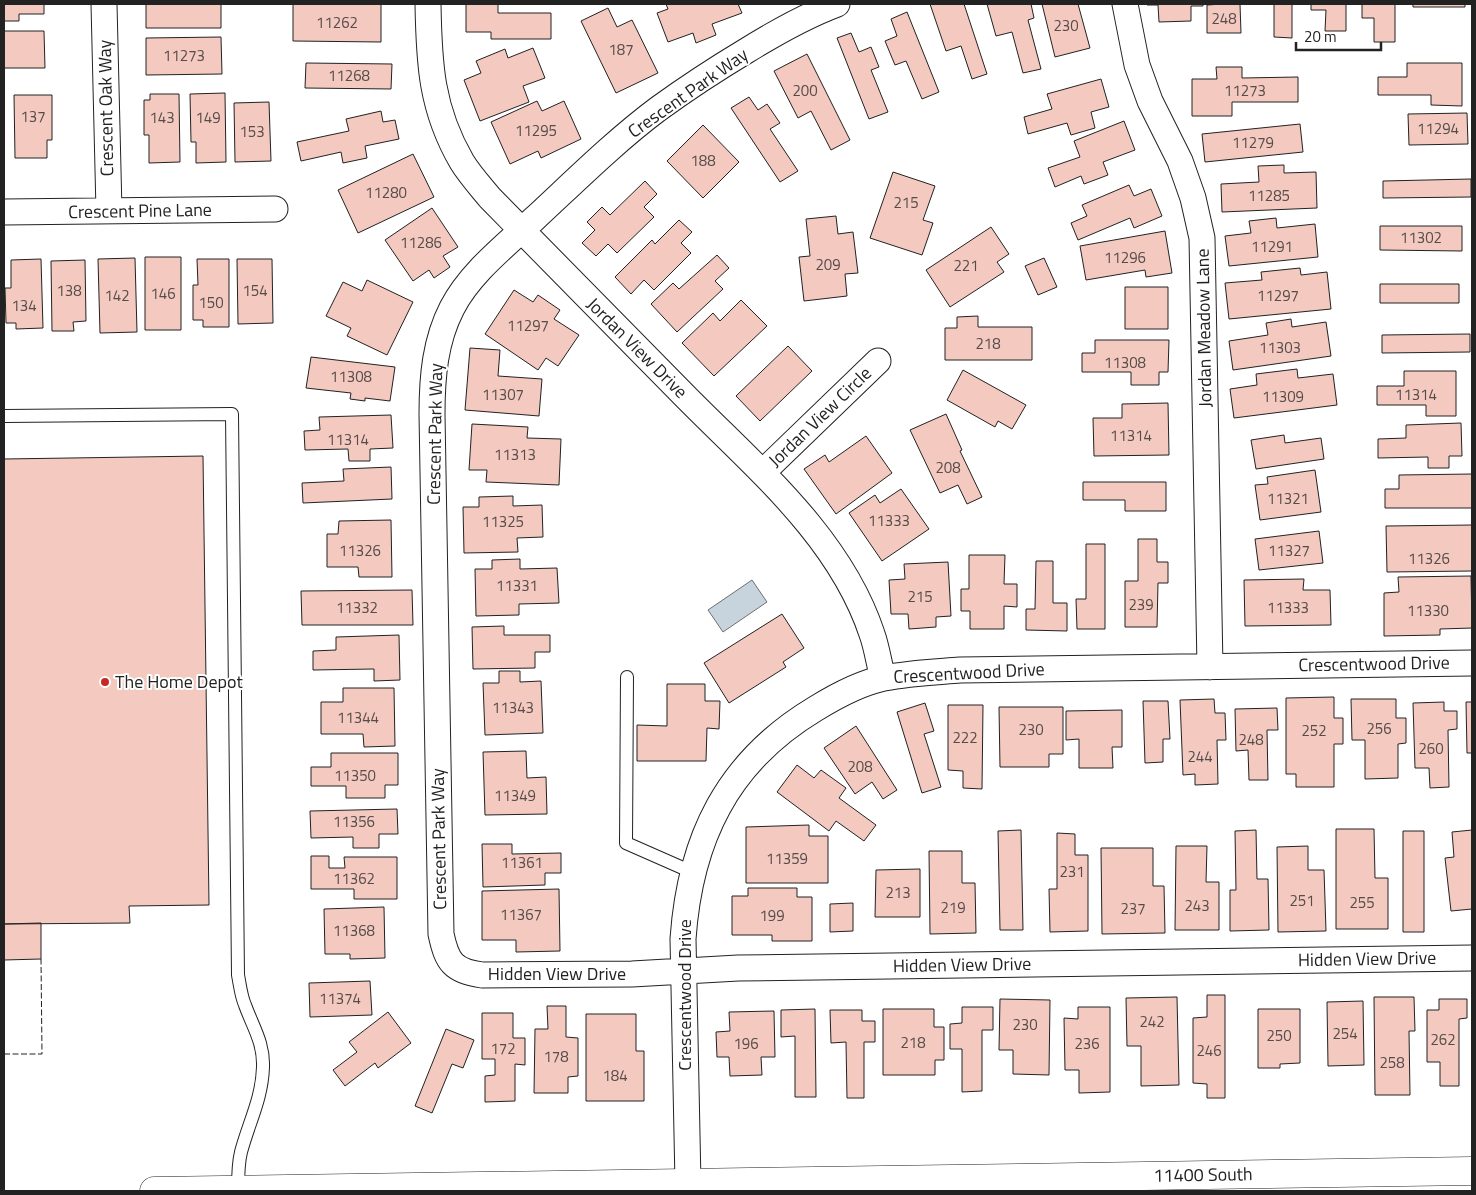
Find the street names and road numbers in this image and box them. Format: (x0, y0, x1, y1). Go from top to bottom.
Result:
street label: Crescent Oak Way (91, 39, 120, 177)
street label: Crescent Park Way (622, 41, 754, 144)
street label: Crescent Pine Lane (68, 196, 212, 225)
street label: Jordan Meadow Lane (1189, 248, 1218, 408)
street label: Jordan View Drive (581, 291, 694, 404)
street label: Jordan View Circle (762, 360, 877, 473)
street label: Crescent Park Way (420, 363, 449, 505)
street label: Crescentwood Drive (1298, 649, 1450, 678)
street label: Crescentwood Drive (893, 655, 1045, 690)
street label: Crescent Park Way (424, 768, 453, 910)
street label: Crescentwood Drive (671, 919, 698, 1071)
street label: Hidden View Drive (1298, 944, 1436, 973)
street label: Hidden View Drive (893, 950, 1031, 979)
street label: Hidden View Drive (488, 960, 626, 987)
street label: 11400 South (1153, 1160, 1253, 1189)

